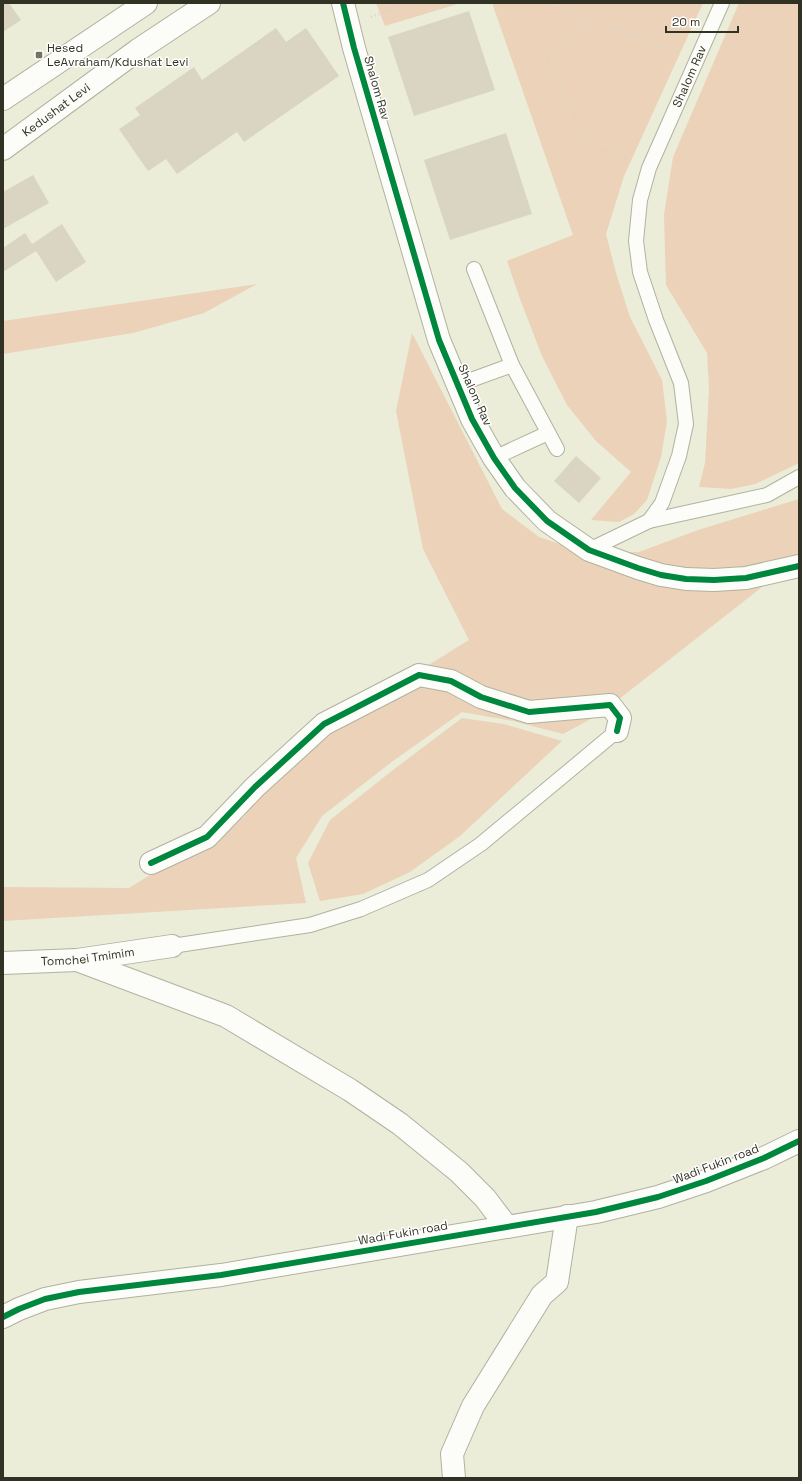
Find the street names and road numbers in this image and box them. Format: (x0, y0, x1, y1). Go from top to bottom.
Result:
street label: Shalom Rav (669, 43, 710, 110)
street label: Shalom Rav (360, 54, 394, 122)
street label: Kedushat Levi (19, 80, 94, 140)
street label: Shalom Rav (454, 362, 496, 429)
street label: Tomchei Tmimim (41, 944, 136, 969)
street label: Wadi Fukin road (671, 1140, 761, 1188)
street label: Wadi Fukin road (357, 1217, 449, 1249)

